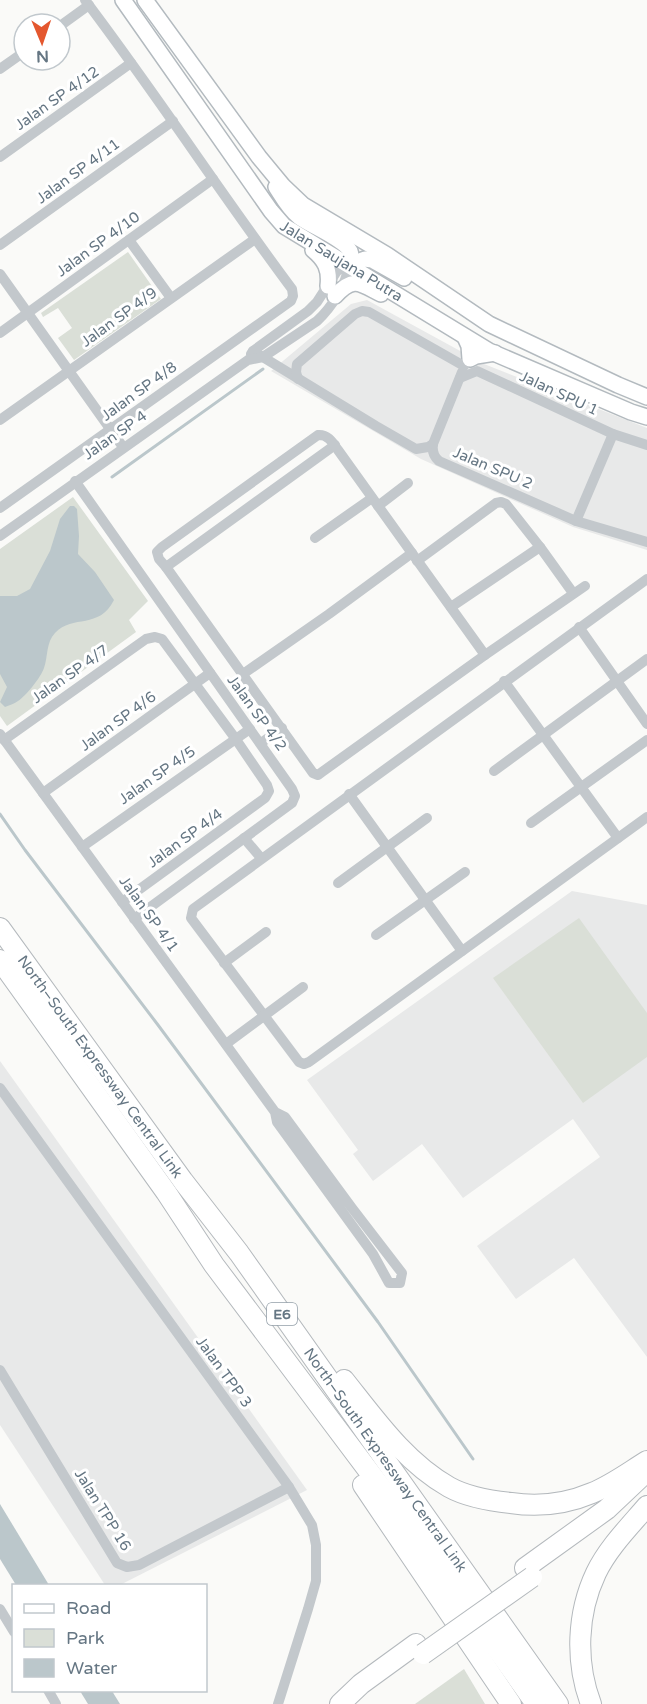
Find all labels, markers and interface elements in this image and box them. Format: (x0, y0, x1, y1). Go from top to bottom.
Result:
north arrow (12, 12, 72, 72)
text: N (36, 46, 49, 66)
street label: Jalan SP 4/12 (11, 62, 103, 134)
street label: Jalan SP 4/11 (33, 135, 123, 207)
street label: Jalan SP 4/10 (53, 208, 143, 280)
street label: Jalan Saujana Putra (277, 217, 406, 305)
street label: Jalan SP 4/9 (78, 283, 160, 351)
street label: Jalan SP 4/8 (98, 358, 180, 424)
street label: Jalan SPU 1 (517, 367, 601, 419)
street label: Jalan SP 4 (80, 407, 150, 463)
street label: Jalan SPU 2 (451, 443, 535, 493)
street label: Jalan SP 4/7 (28, 641, 112, 707)
street label: Jalan SP 4/2 (223, 672, 291, 754)
street label: Jalan SP 4/6 (77, 687, 159, 755)
street label: Jalan SP 4/5 (115, 742, 199, 808)
street label: Jalan SP 4/4 (144, 805, 226, 871)
street label: Jalan SP 4/1 (115, 873, 183, 955)
street label: North–South Expressway Central Link (14, 952, 187, 1181)
road number: E6 (267, 1303, 297, 1325)
street label: Jalan TPP 3 (192, 1333, 256, 1411)
street label: North–South Expressway Central Link (300, 1344, 471, 1576)
street label: Jalan TPP 16 (71, 1466, 135, 1554)
legend (12, 1584, 207, 1692)
text: Road (66, 1597, 111, 1619)
text: Park (66, 1627, 105, 1649)
text: Water (66, 1657, 117, 1679)

